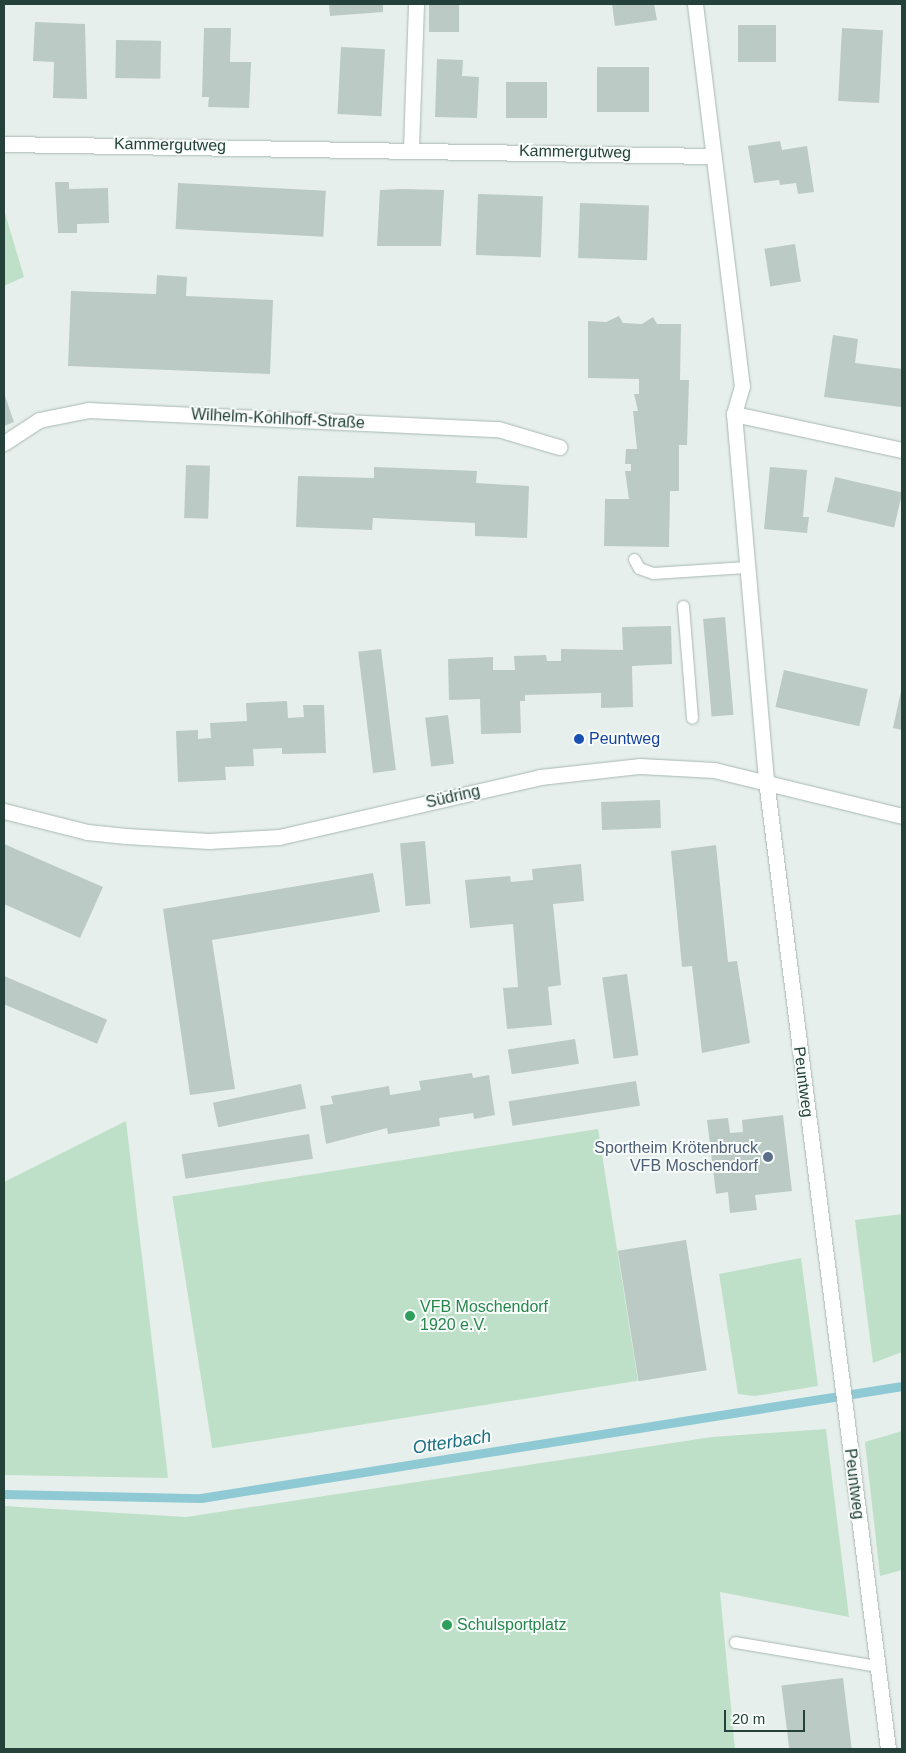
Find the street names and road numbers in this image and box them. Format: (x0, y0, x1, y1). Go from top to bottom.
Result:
street label: Kammergutweg (114, 134, 226, 156)
street label: Kammergutweg (519, 141, 631, 163)
street label: Wilhelm-Kohlhoff-Straße (191, 405, 365, 433)
street label: Südring (424, 781, 482, 813)
street label: Peuntweg (789, 1046, 817, 1118)
street label: Peuntweg (840, 1448, 868, 1520)

